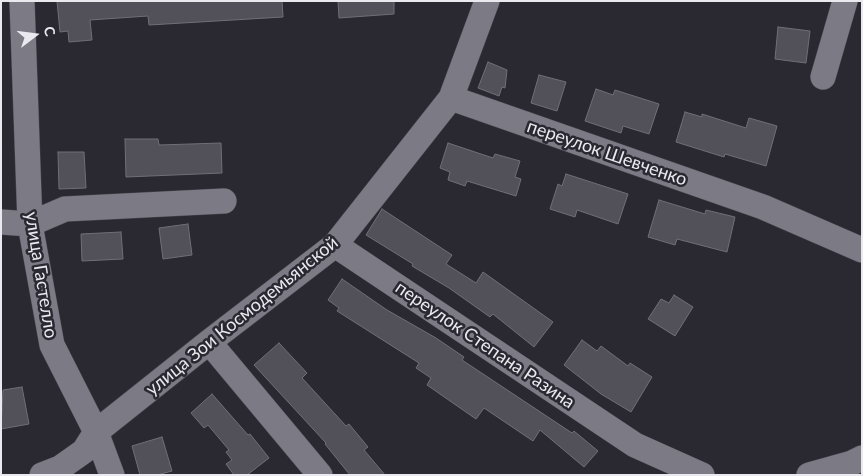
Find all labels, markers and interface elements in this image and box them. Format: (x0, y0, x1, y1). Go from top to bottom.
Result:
north arrow (10, 10, 60, 60)
text: С (41, 24, 59, 38)
street label: переулок Шевченко (524, 115, 690, 191)
street label: улица Гастелло (20, 210, 62, 340)
street label: улица Зои Космодемьянской (142, 232, 342, 400)
street label: переулок Степана Разина (391, 277, 579, 413)

